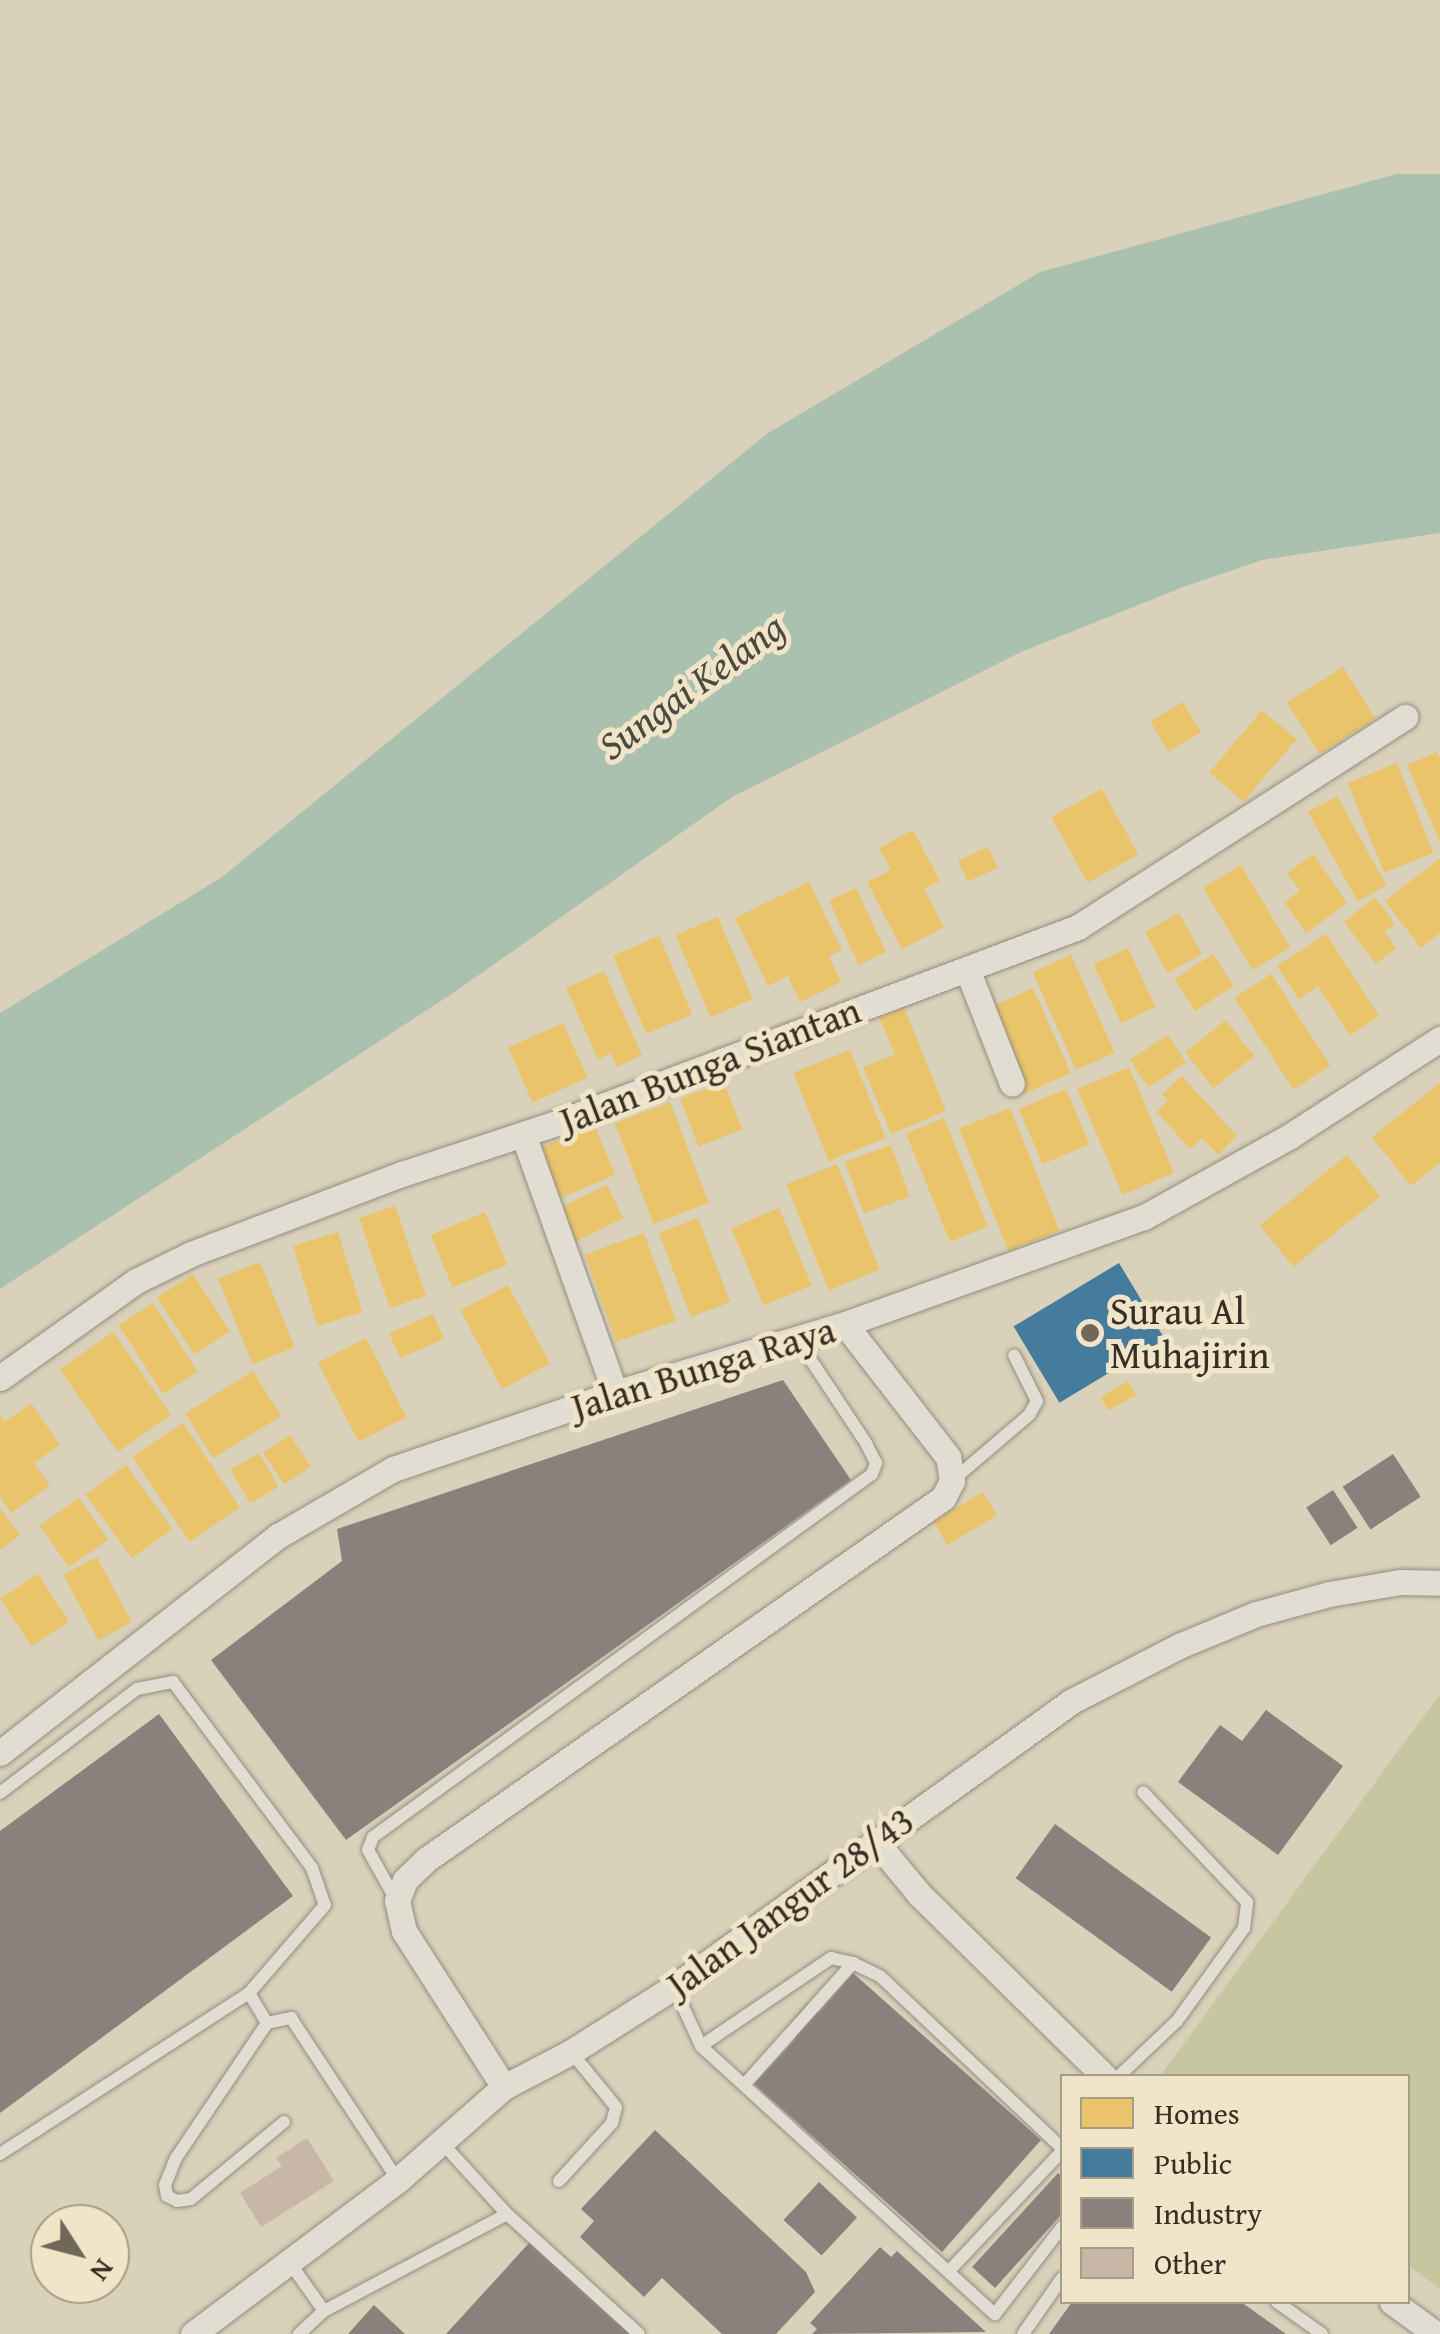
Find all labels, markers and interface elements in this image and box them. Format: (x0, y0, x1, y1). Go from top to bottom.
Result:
water label: Sungai Kelang (589, 602, 793, 770)
street label: Jalan Bunga Siantan (553, 987, 867, 1143)
place label: Surau Al Muhajirin (1110, 1288, 1270, 1378)
street label: Jalan Bunga Raya (566, 1306, 840, 1430)
marker: Surau Al Muhajirin (1079, 1322, 1101, 1344)
street label: Jalan Jangur 28/43 (658, 1797, 922, 2007)
legend (1060, 2074, 1410, 2304)
text: Homes (1154, 2091, 1240, 2135)
text: Public (1154, 2141, 1232, 2185)
text: Industry (1154, 2191, 1262, 2235)
north arrow (30, 2204, 130, 2304)
text: Other (1154, 2241, 1226, 2285)
text: N (81, 2251, 125, 2290)

